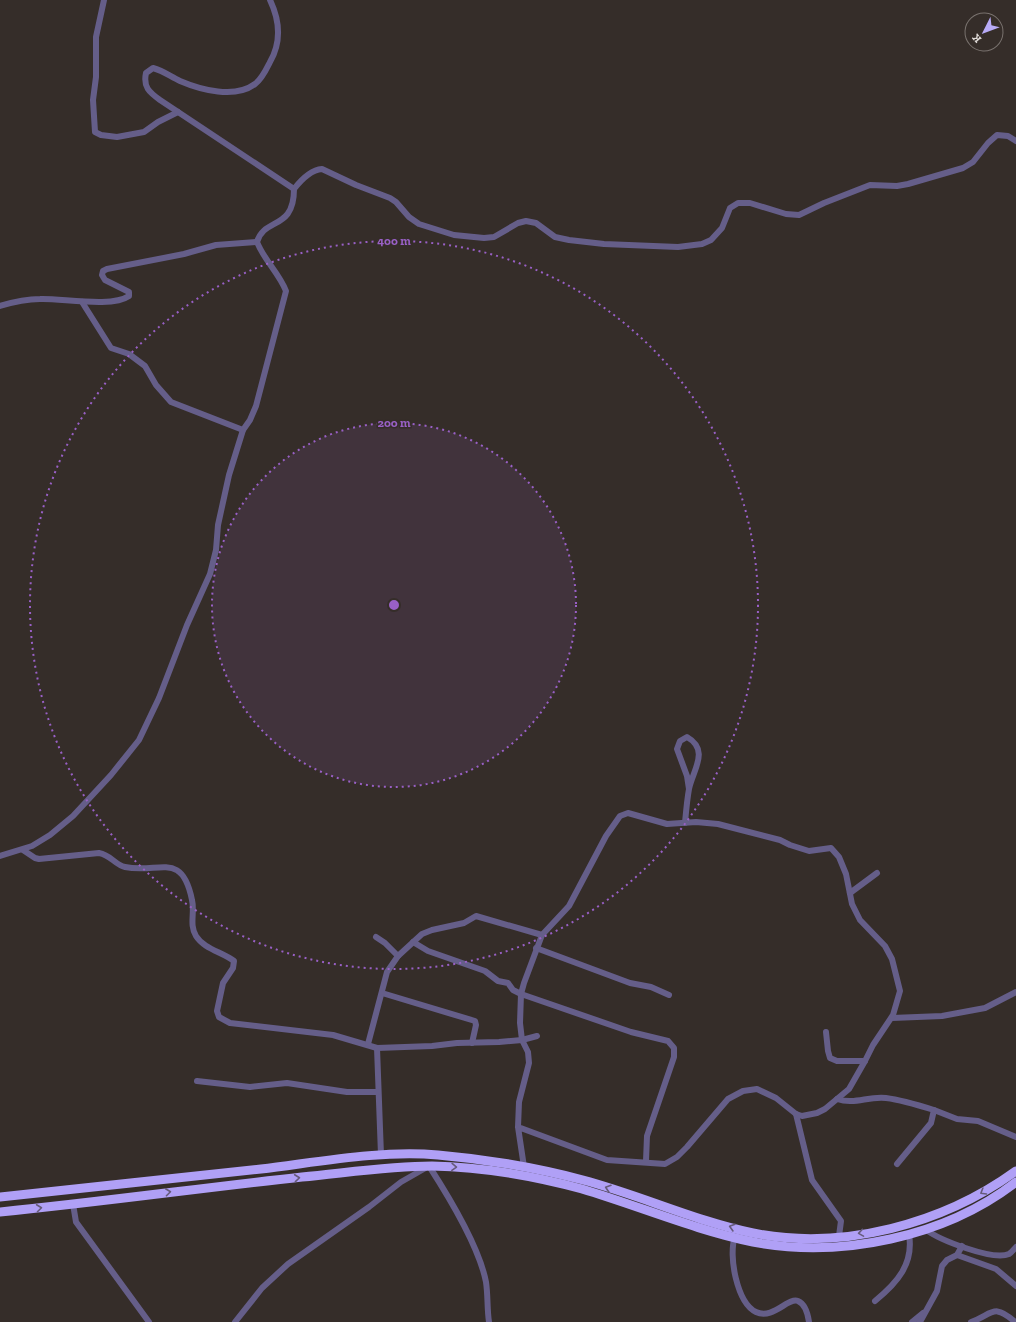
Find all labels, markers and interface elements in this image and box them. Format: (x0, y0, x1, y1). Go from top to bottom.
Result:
north arrow (964, 12, 1004, 52)
text: K (969, 31, 984, 45)
text: 400 m (377, 234, 411, 248)
text: 200 m (377, 416, 411, 430)
centre of rings (387, 598, 401, 612)
one-way arrow (451, 1163, 457, 1171)
one-way arrow (294, 1173, 300, 1182)
one-way arrow (605, 1184, 612, 1193)
one-way arrow (165, 1188, 171, 1197)
one-way arrow (980, 1188, 987, 1195)
one-way arrow (36, 1203, 42, 1212)
one-way arrow (729, 1223, 736, 1232)
one-way arrow (858, 1228, 864, 1237)

